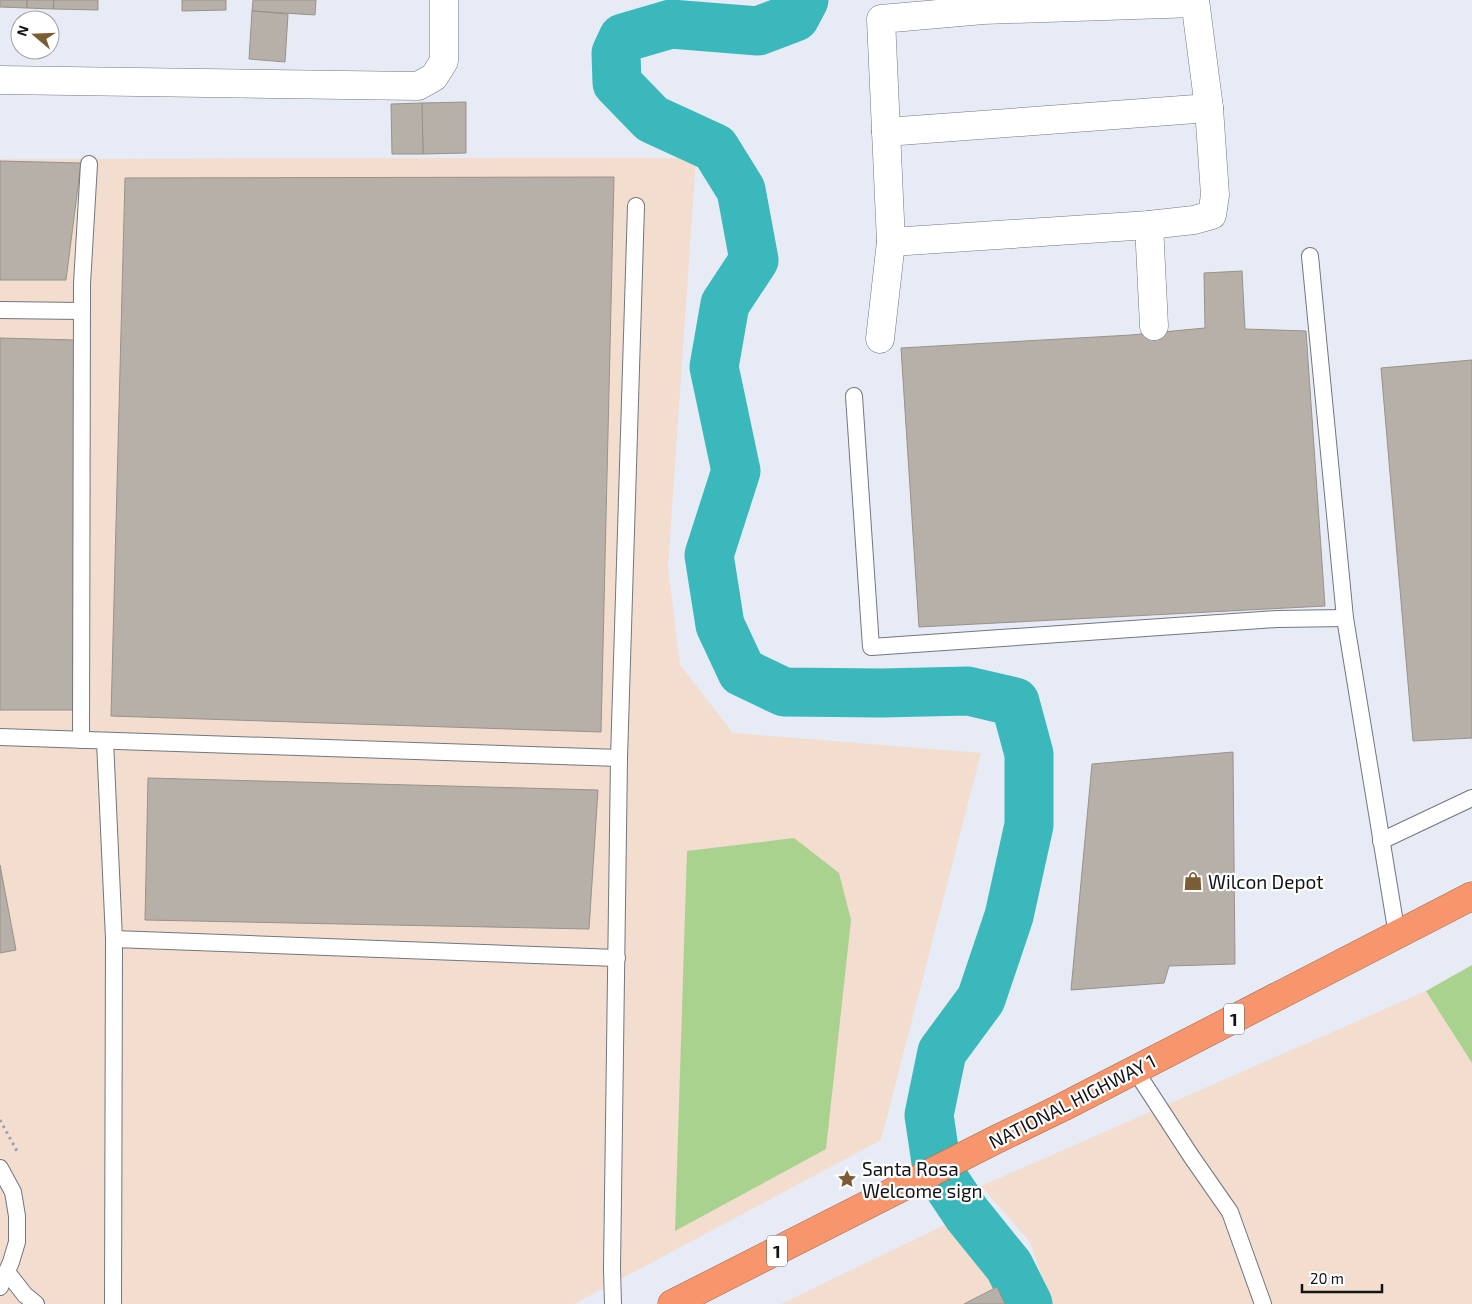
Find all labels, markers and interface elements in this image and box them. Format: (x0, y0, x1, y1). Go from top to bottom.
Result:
north arrow (10, 10, 60, 60)
text: N (13, 23, 32, 38)
shop icon: Wilcon Depot (1182, 870, 1204, 892)
place label: Wilcon Depot (1208, 870, 1323, 893)
road number: 1 (1224, 1004, 1244, 1034)
street label: NATIONAL HIGHWAY 1 (985, 1049, 1159, 1153)
place label: Santa Rosa Welcome sign (862, 1157, 983, 1202)
place icon: Santa Rosa Welcome sign (836, 1168, 858, 1190)
road number: 1 (767, 1236, 787, 1266)
scale bar (1302, 1262, 1382, 1294)
text: 20 m (1310, 1269, 1344, 1287)

